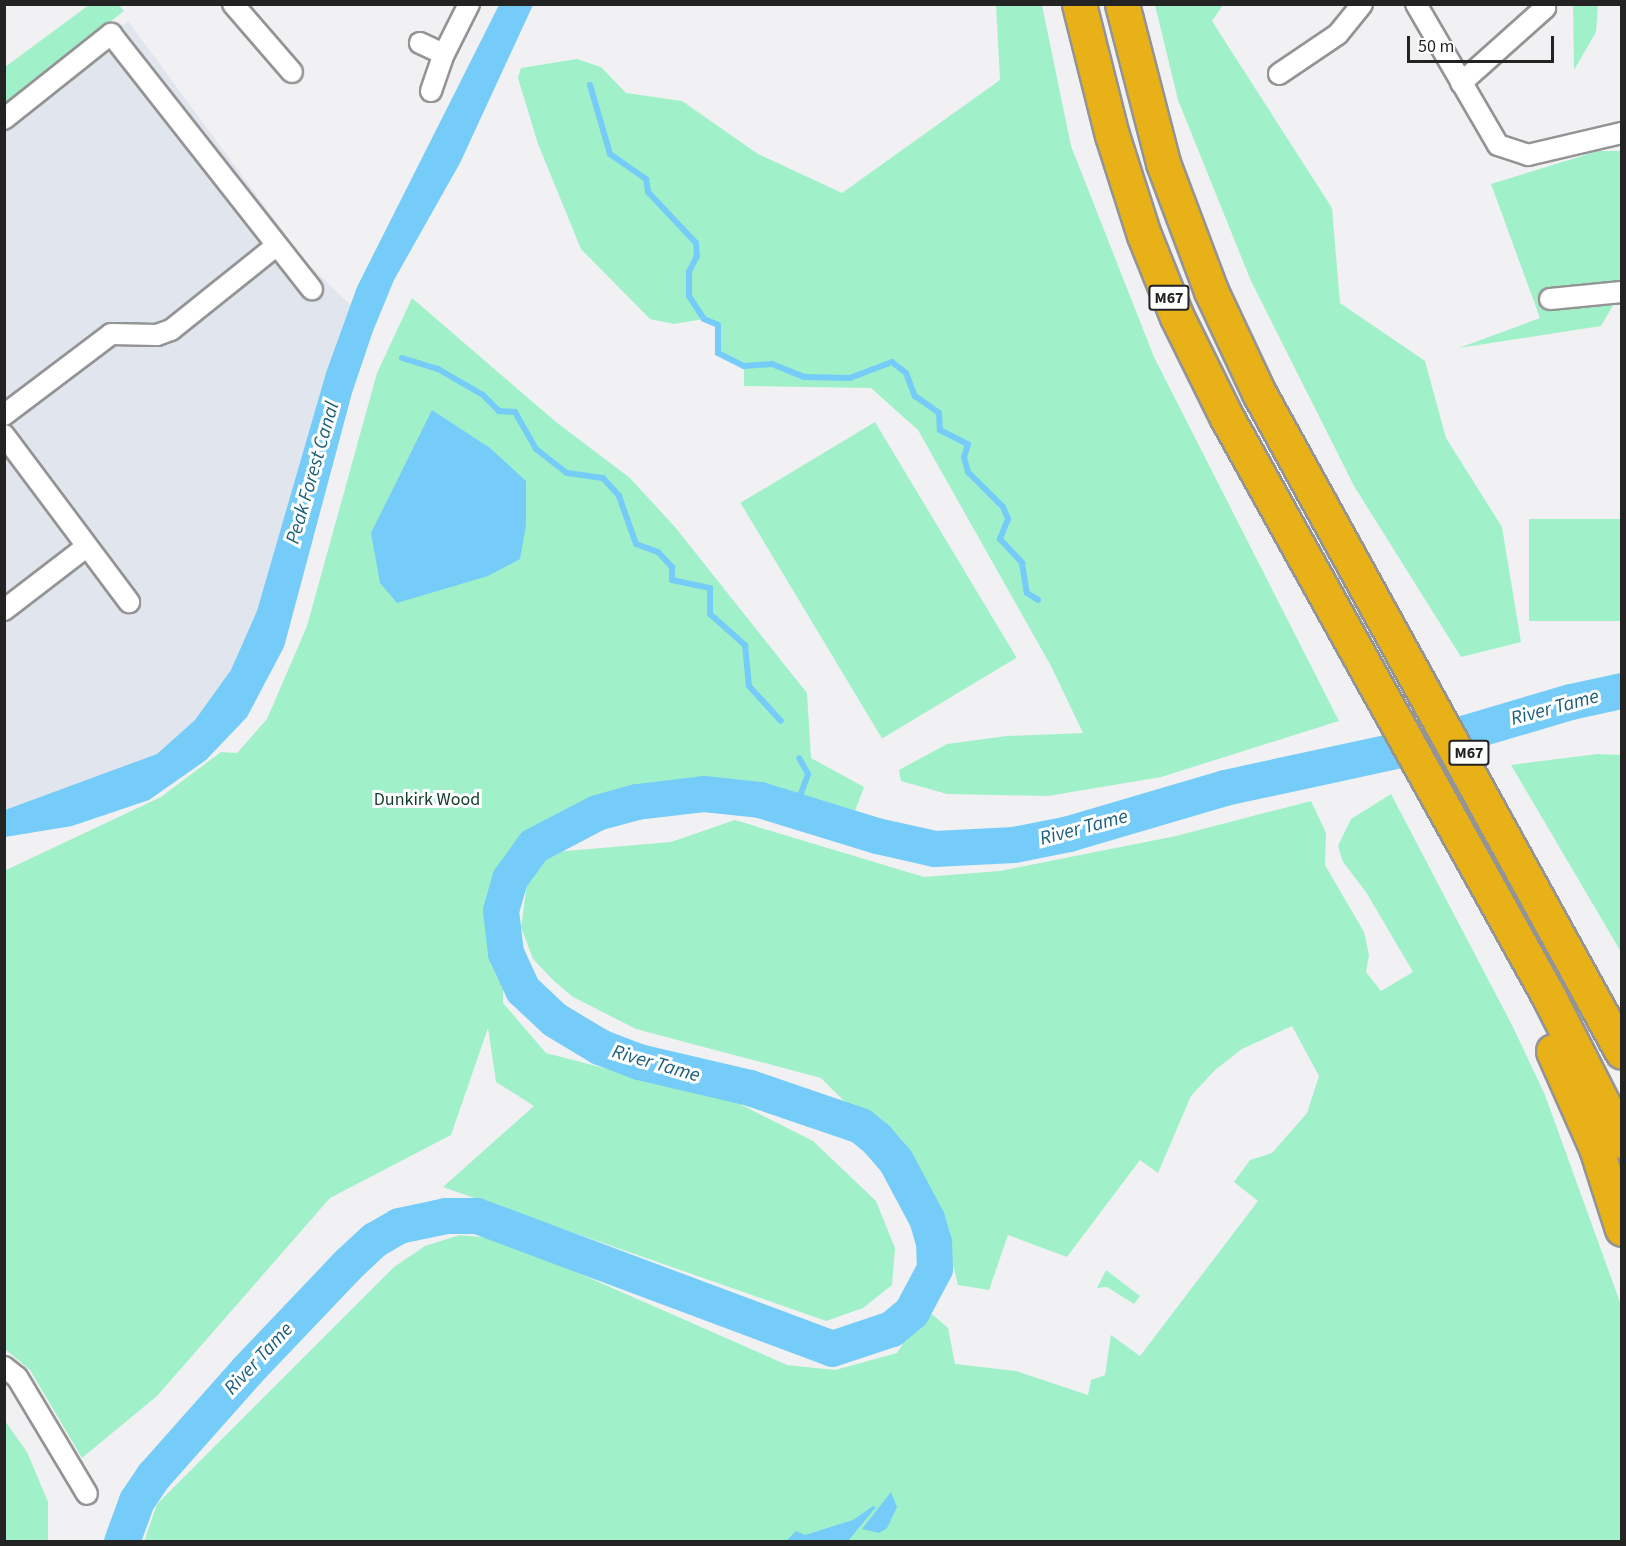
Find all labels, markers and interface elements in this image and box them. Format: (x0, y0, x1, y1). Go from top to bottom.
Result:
scale bar (1410, 24, 1557, 62)
text: 50 m (1418, 34, 1454, 59)
road number: M67 (1148, 285, 1190, 311)
water label: Peak Forest Canal (281, 399, 345, 547)
water label: River Tame (1508, 685, 1602, 731)
road number: M67 (1448, 740, 1490, 766)
park label: Dunkirk Wood (374, 789, 480, 811)
water label: River Tame (1037, 805, 1131, 851)
water label: River Tame (609, 1040, 703, 1088)
water label: River Tame (219, 1318, 299, 1400)

